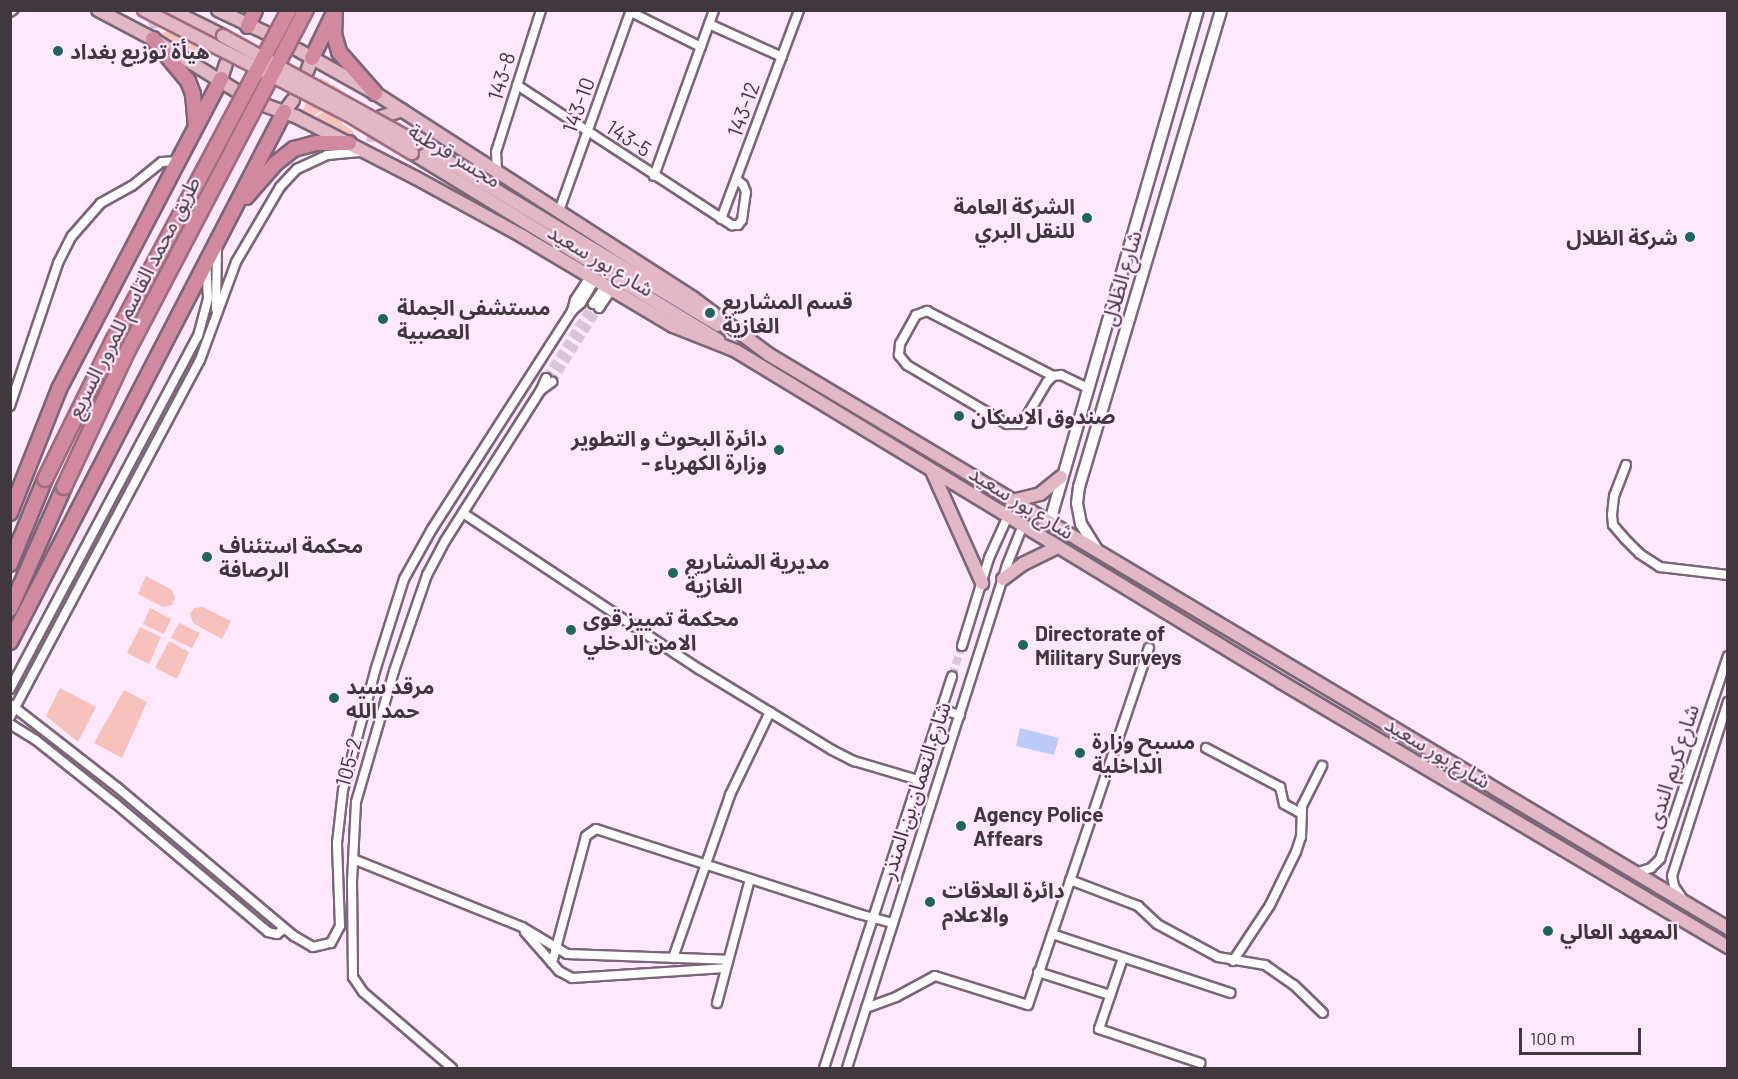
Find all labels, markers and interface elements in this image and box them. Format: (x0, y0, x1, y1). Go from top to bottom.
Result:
place label: هيأة توزيع بغداد (70, 38, 210, 64)
marker: هيأة توزيع بغداد (51, 44, 65, 58)
street label: 143-8 (482, 49, 520, 103)
street label: 143-10 (556, 74, 600, 136)
street label: 143-12 (721, 78, 765, 140)
street label: 143-5 (602, 114, 656, 162)
street label: مجسر قرطبة (404, 118, 506, 192)
street label: طريق محمد القاسم للمرور السريع (61, 172, 205, 422)
place label: الشركة العامة للنقل البري (953, 193, 1075, 243)
marker: الشركة العامة للنقل البري (1080, 211, 1094, 225)
street label: شارع بور سعيد (544, 219, 658, 301)
place label: شركة الظلال (1566, 224, 1678, 250)
street label: شارع الظلال (1095, 228, 1147, 328)
marker: شركة الظلال (1683, 230, 1697, 244)
place label: قسم المشاريع الغازية (722, 288, 853, 338)
place label: مستشفى الجملة العصبية (397, 294, 550, 344)
marker: قسم المشاريع الغازية (703, 306, 717, 320)
marker: مستشفى الجملة العصبية (374, 310, 392, 328)
place label: صندوق الاسكان (971, 403, 1116, 429)
marker: صندوق الاسكان (952, 409, 966, 423)
place label: دائرة البحوث و التطوير - وزارة الكهرباء (571, 425, 767, 475)
marker: دائرة البحوث و التطوير - وزارة الكهرباء (772, 443, 786, 457)
street label: شارع بور سعيد (965, 460, 1079, 544)
place label: محكمة استئناف الرصافة (219, 532, 363, 582)
place label: مديرية المشاريع الغازية (685, 548, 830, 598)
marker: محكمة استئناف الرصافة (200, 550, 214, 564)
marker: مديرية المشاريع الغازية (666, 566, 680, 580)
place label: محكمة تمييز قوى الامن الدخلي (583, 605, 739, 655)
place label: Directorate of Military Surveys (1035, 620, 1182, 670)
marker: محكمة تمييز قوى الامن الدخلي (564, 623, 578, 637)
marker: Directorate of Military Surveys (1016, 638, 1030, 652)
place label: مرقد سيد حمد الله (346, 673, 434, 723)
marker: مرقد سيد حمد الله (327, 691, 341, 705)
street label: شارع النعمان بن المنذر (875, 698, 955, 882)
street label: شارع كريم الندى (1640, 701, 1704, 831)
street label: شارع بور سعيد (1381, 711, 1495, 793)
place label: مسبح وزارة الداخلية (1092, 728, 1195, 778)
street label: 105-2 (329, 735, 367, 789)
marker: مسبح وزارة الداخلية (1073, 746, 1087, 760)
place label: Agency Police Affears (973, 801, 1104, 851)
marker: Agency Police Affears (954, 819, 968, 833)
place label: دائرة العلاقات والاعلام (942, 877, 1065, 927)
marker: دائرة العلاقات والاعلام (923, 895, 937, 909)
place label: المعهد العالي (1560, 918, 1678, 944)
marker: المعهد العالي (1541, 924, 1555, 938)
scale bar (1522, 1016, 1644, 1054)
text: 100 m (1530, 1027, 1575, 1049)

